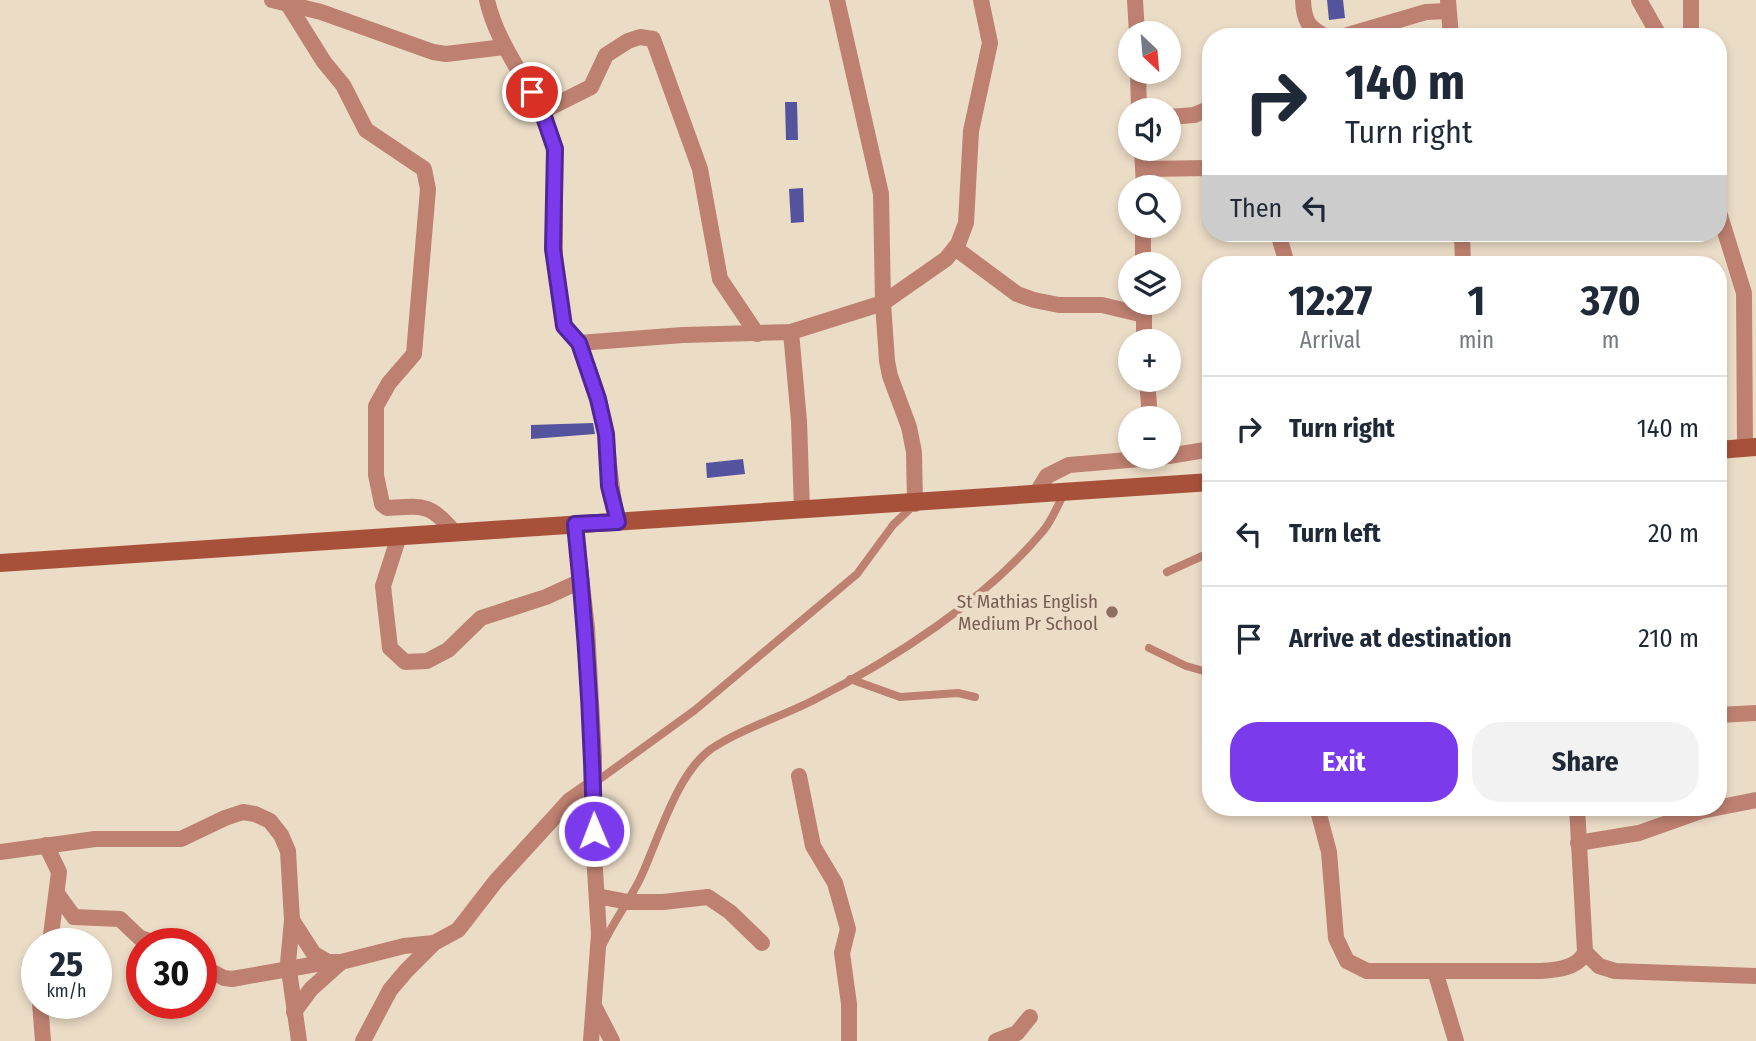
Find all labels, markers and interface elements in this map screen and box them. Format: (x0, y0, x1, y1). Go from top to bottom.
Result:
north arrow (1118, 21, 1181, 84)
map controls (1118, 21, 1181, 469)
text: 140 m (1345, 53, 1465, 112)
icon: right (1230, 56, 1321, 147)
pin (502, 62, 562, 122)
icon: arrive (513, 73, 551, 111)
button: sound (1118, 98, 1181, 161)
text: Turn right (1345, 113, 1472, 151)
button: search (1118, 175, 1181, 238)
icon: left (1296, 189, 1334, 227)
text: Then (1230, 193, 1282, 224)
button: layers (1118, 252, 1181, 315)
text: 12:27 (1288, 276, 1372, 326)
text: 1 (1468, 276, 1485, 326)
text: 370 (1581, 276, 1641, 326)
text: Arrival (1300, 326, 1361, 354)
text: min (1459, 326, 1494, 354)
text: m (1602, 326, 1619, 354)
button: + (1118, 329, 1181, 392)
button: − (1118, 406, 1181, 469)
icon: right (1230, 410, 1268, 448)
text: Turn right (1289, 413, 1395, 444)
text: 140 m (1637, 413, 1699, 444)
icon: left (1230, 515, 1268, 553)
text: Turn left (1289, 518, 1381, 549)
text: 20 m (1648, 518, 1699, 549)
place label: St Mathias English Medium Pr School (957, 590, 1098, 635)
marker: St Mathias English Medium Pr School (1104, 604, 1120, 620)
icon: arrive (1230, 620, 1268, 658)
text: Arrive at destination (1289, 623, 1512, 654)
text: 210 m (1638, 623, 1699, 654)
button: Exit (1230, 722, 1458, 802)
button: Share (1472, 722, 1699, 802)
position arrow (557, 794, 631, 868)
speed limit sign: 30 (126, 928, 217, 1019)
text: 25 (50, 943, 83, 985)
text: km/h (46, 980, 87, 1002)

